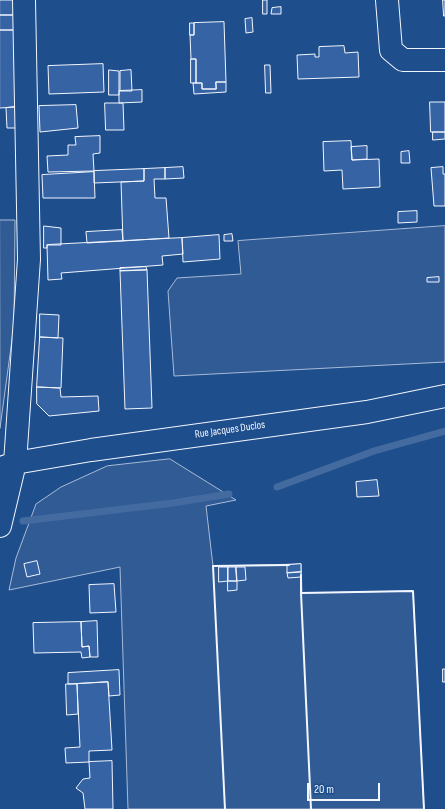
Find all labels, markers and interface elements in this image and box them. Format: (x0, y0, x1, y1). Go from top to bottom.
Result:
street label: Rue Jacques Duclos (194, 419, 266, 441)
scale bar (309, 775, 382, 801)
text: 20 m (314, 782, 334, 797)

